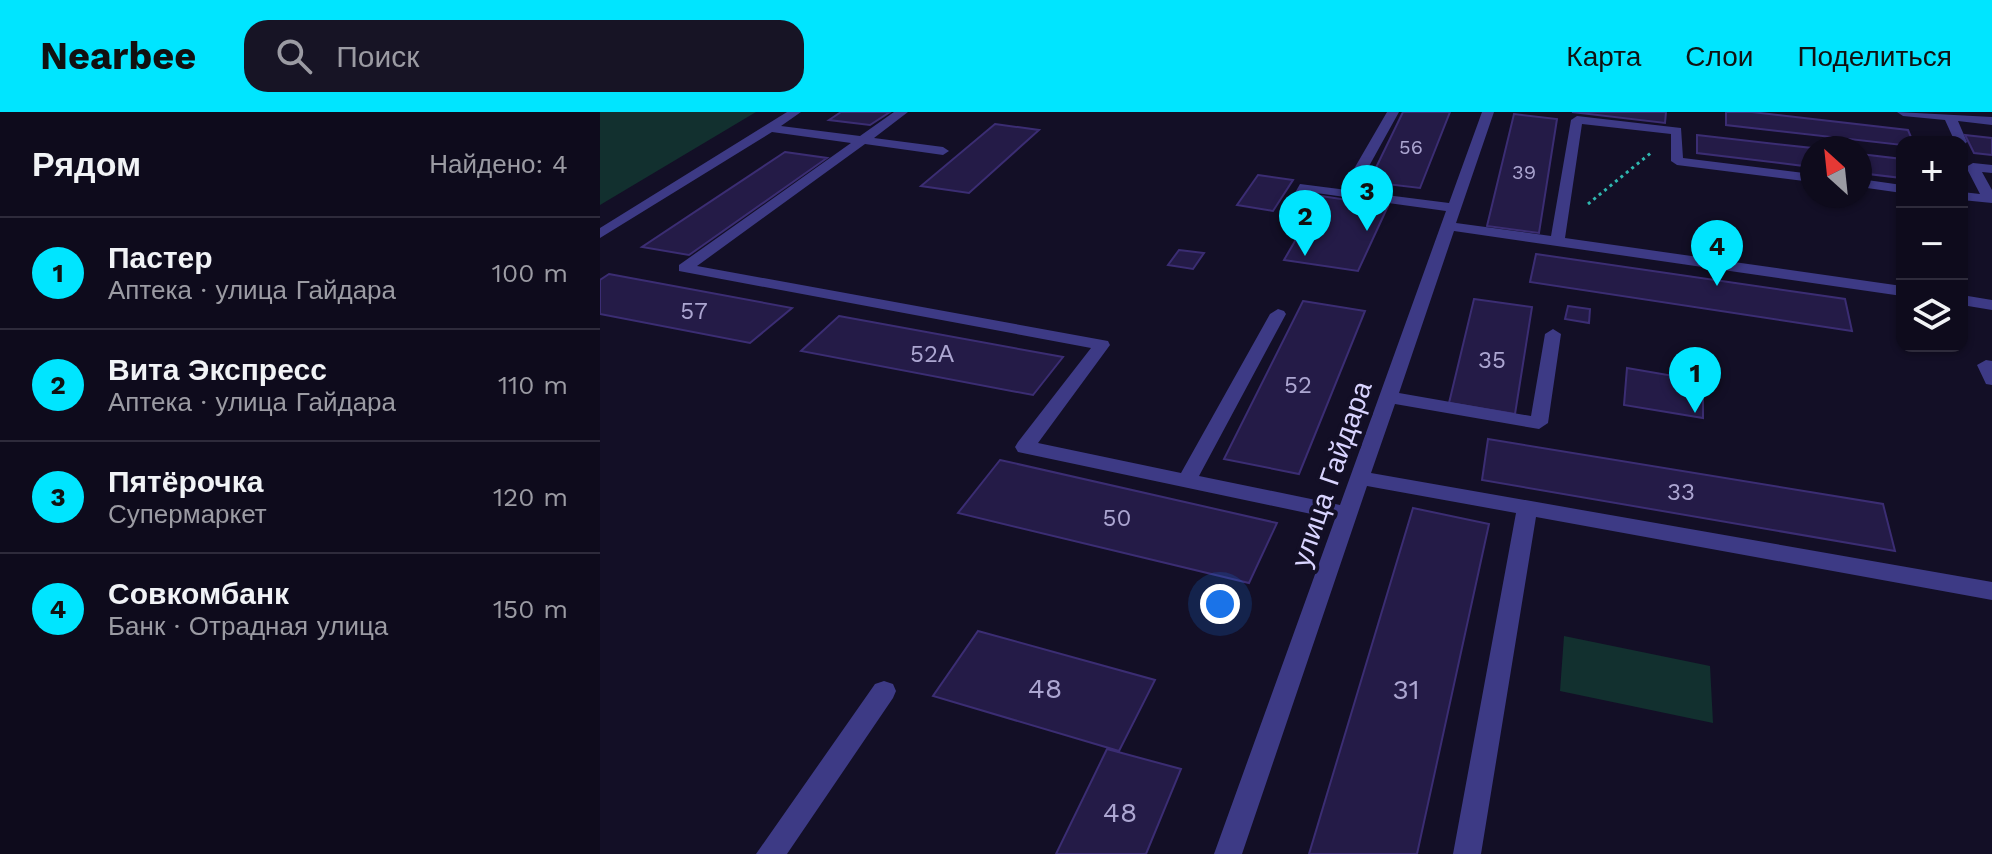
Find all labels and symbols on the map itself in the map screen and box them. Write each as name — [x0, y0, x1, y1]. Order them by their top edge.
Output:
house number: 56 — [1399, 135, 1423, 159]
north arrow — [1800, 136, 1872, 208]
house number: 39 — [1512, 160, 1536, 184]
pin: 3 — [1341, 165, 1393, 231]
pin: 2 — [1279, 190, 1331, 256]
pin: 4 — [1691, 220, 1743, 286]
house number: 57 — [680, 297, 708, 325]
house number: 52А — [910, 340, 954, 368]
house number: 35 — [1478, 346, 1506, 374]
pin: 1 — [1669, 347, 1721, 413]
house number: 52 — [1284, 371, 1312, 399]
street label: улица Гайдара — [1284, 376, 1379, 571]
house number: 33 — [1667, 478, 1695, 506]
house number: 50 — [1103, 504, 1131, 532]
your location — [1200, 584, 1240, 624]
house number: 48 — [1028, 672, 1062, 705]
house number: 31 — [1392, 673, 1420, 706]
house number: 48 — [1103, 796, 1137, 829]

